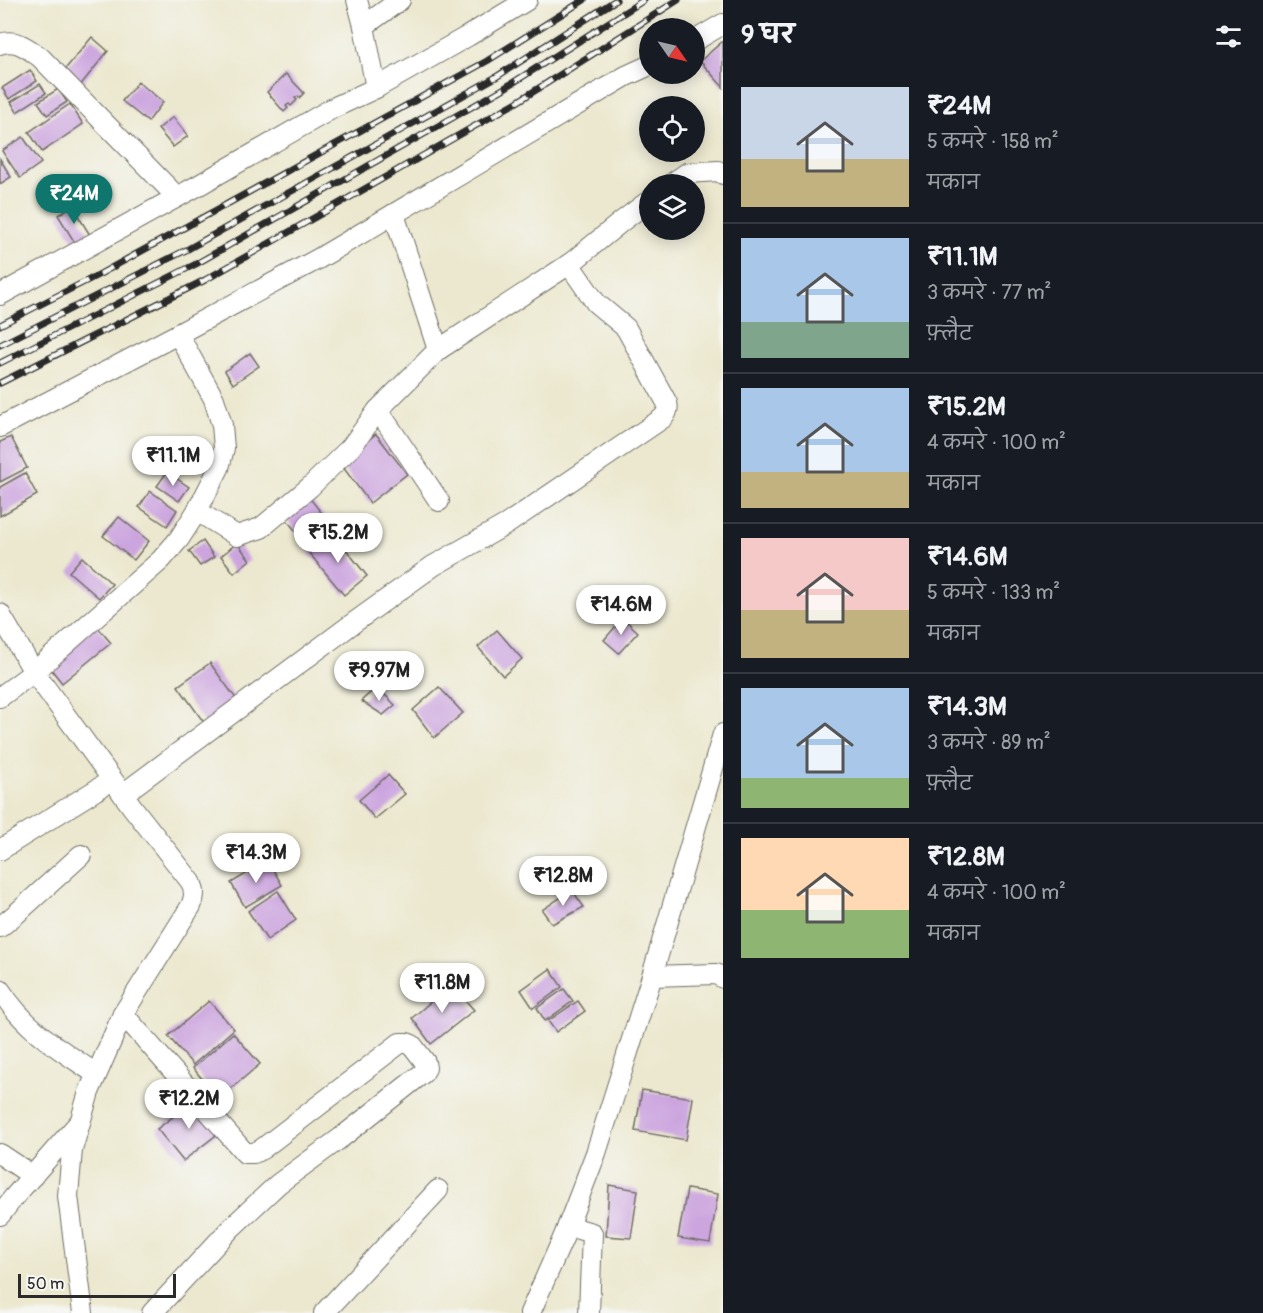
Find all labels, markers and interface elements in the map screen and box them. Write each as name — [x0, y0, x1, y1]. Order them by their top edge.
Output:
north arrow — [639, 18, 705, 84]
map controls — [639, 18, 705, 240]
text: 9 घर — [741, 19, 795, 51]
icon: filters — [1212, 20, 1245, 53]
text: ₹24M — [927, 90, 991, 122]
button: locate — [639, 96, 705, 162]
icon: home — [789, 111, 861, 183]
text: 5 कमरे · 158 m² — [927, 129, 1059, 154]
text: मकान — [927, 170, 980, 195]
pin: ₹24M — [38, 174, 110, 225]
button: layers — [639, 174, 705, 240]
text: ₹24M — [49, 181, 99, 206]
text: ₹11.1M — [927, 241, 998, 273]
icon: home — [789, 262, 861, 334]
text: 3 कमरे · 77 m² — [927, 280, 1051, 305]
text: फ़्लैट — [927, 321, 973, 346]
text: ₹15.2M — [927, 391, 1006, 423]
icon: home — [789, 412, 861, 484]
text: 4 कमरे · 100 m² — [927, 430, 1066, 455]
pin: ₹11.1M — [124, 436, 222, 487]
text: ₹11.1M — [146, 443, 200, 468]
text: मकान — [927, 471, 980, 496]
pin: ₹15.2M — [289, 513, 387, 564]
text: ₹15.2M — [308, 520, 368, 545]
text: ₹14.6M — [927, 541, 1007, 573]
icon: home — [789, 562, 861, 634]
text: 5 कमरे · 133 m² — [927, 580, 1060, 605]
pin: ₹14.6M — [572, 585, 670, 636]
text: ₹14.6M — [590, 592, 652, 617]
text: मकान — [927, 621, 980, 646]
pin: ₹9.97M — [330, 651, 428, 702]
text: ₹9.97M — [348, 658, 410, 683]
text: ₹14.3M — [927, 691, 1007, 723]
icon: home — [789, 712, 861, 784]
text: 3 कमरे · 89 m² — [927, 730, 1051, 755]
text: फ़्लैट — [927, 771, 973, 796]
pin: ₹14.3M — [207, 833, 305, 884]
text: ₹14.3M — [225, 840, 287, 865]
text: ₹12.8M — [927, 841, 1005, 873]
pin: ₹12.8M — [514, 856, 612, 907]
icon: home — [789, 862, 861, 934]
text: ₹12.8M — [533, 863, 593, 888]
text: 4 कमरे · 100 m² — [927, 880, 1066, 905]
text: मकान — [927, 921, 980, 946]
pin: ₹11.8M — [393, 963, 491, 1014]
text: ₹11.8M — [414, 970, 470, 995]
pin: ₹12.2M — [140, 1079, 238, 1130]
text: ₹12.2M — [159, 1086, 219, 1111]
scale bar — [18, 1271, 176, 1298]
text: 50 m — [27, 1274, 64, 1294]

